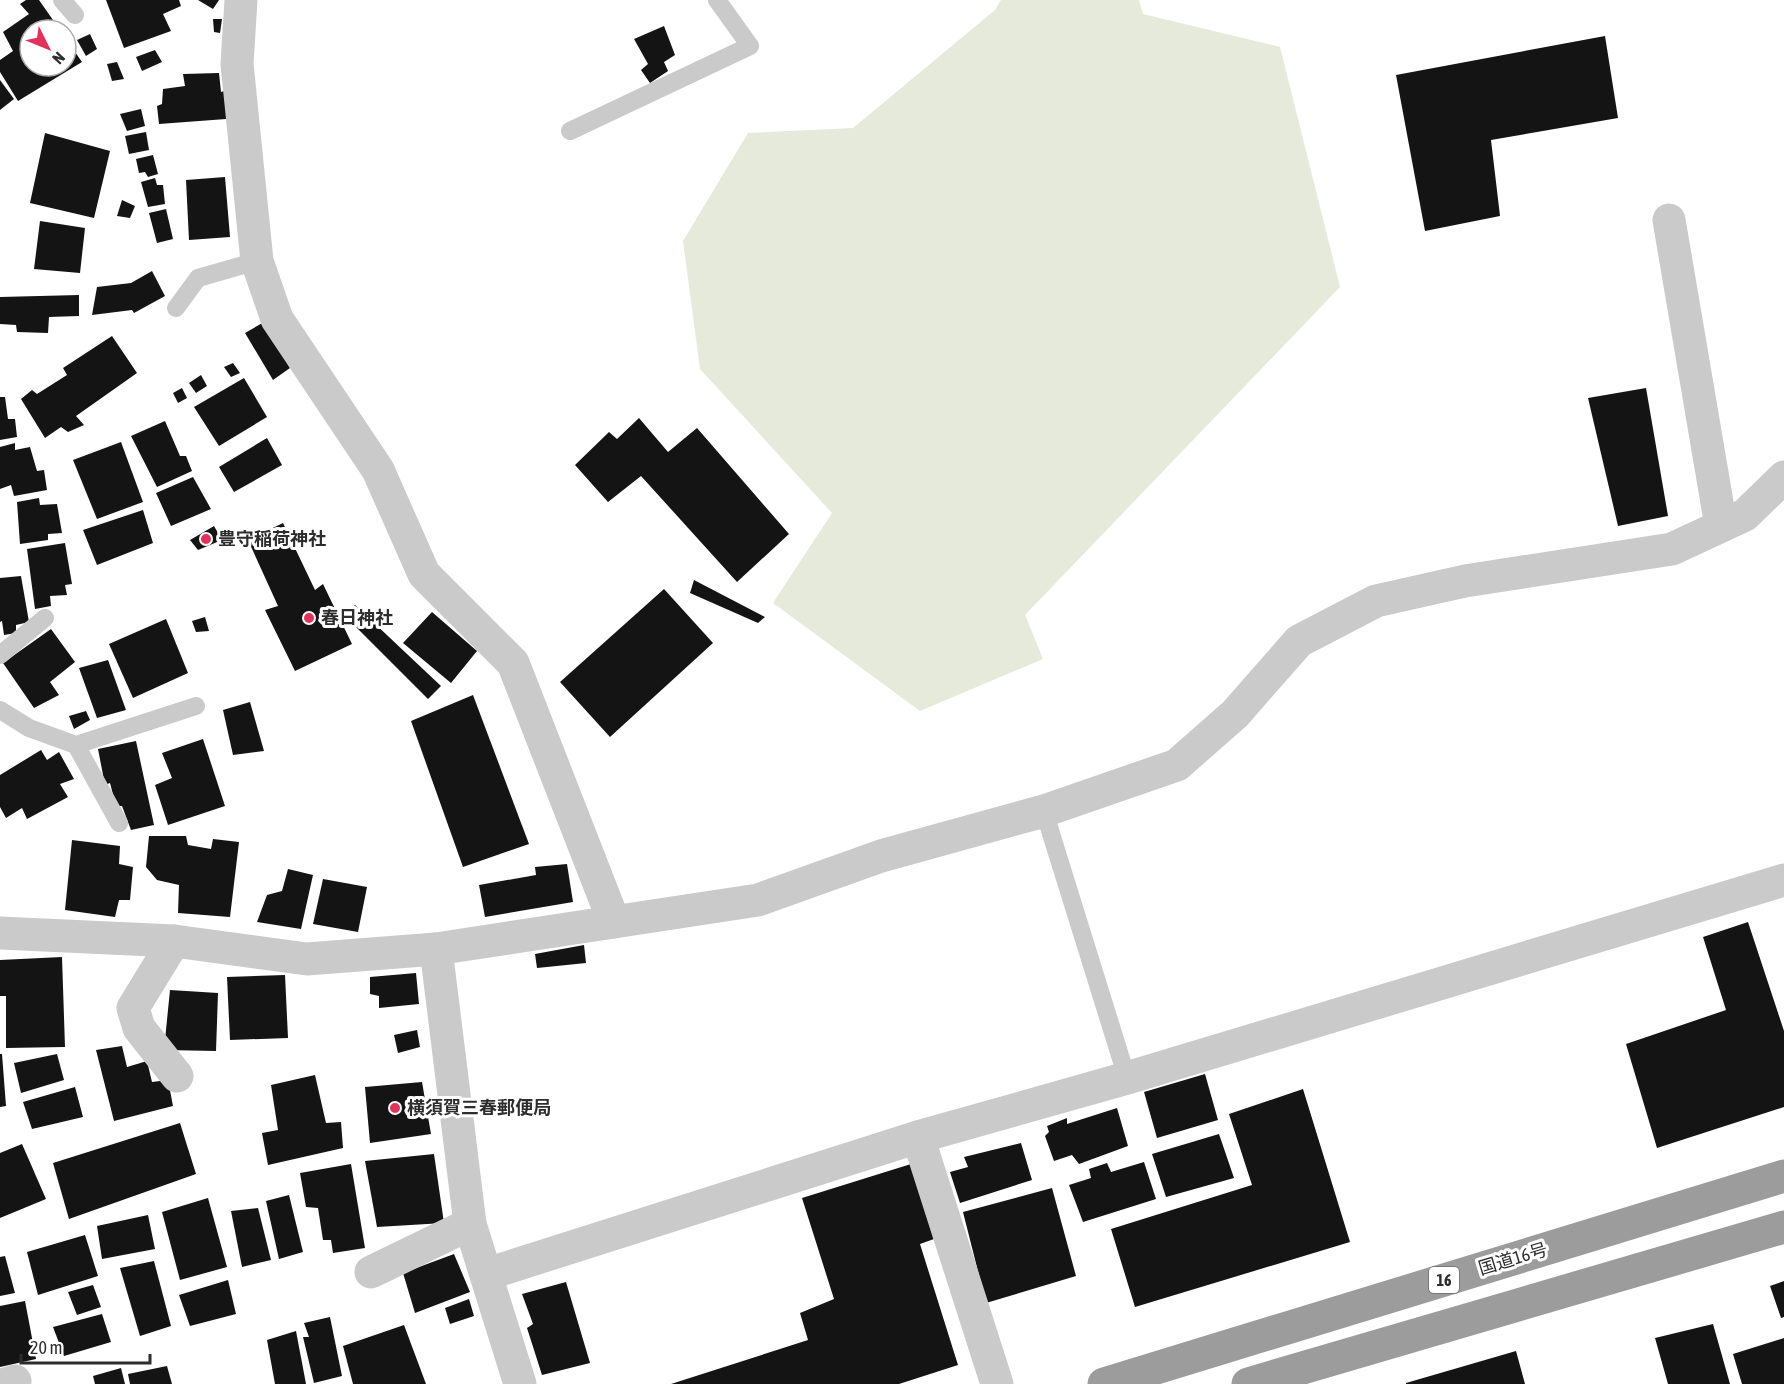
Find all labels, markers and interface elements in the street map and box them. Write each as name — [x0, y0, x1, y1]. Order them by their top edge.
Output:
north arrow — [18, 18, 78, 78]
text: N — [49, 49, 69, 68]
place label: 豊守稲荷神社 — [218, 528, 326, 549]
marker: 豊守稲荷神社 — [199, 532, 213, 546]
place label: 春日神社 — [321, 607, 393, 628]
marker: 春日神社 — [302, 611, 316, 625]
place label: 横須賀三春郵便局 — [407, 1097, 551, 1118]
marker: 横須賀三春郵便局 — [388, 1101, 402, 1115]
street label: 国道16号 — [1476, 1238, 1550, 1279]
road number: 16 — [1429, 1267, 1459, 1293]
scale bar — [21, 1327, 150, 1365]
text: 20 m — [30, 1337, 62, 1358]

